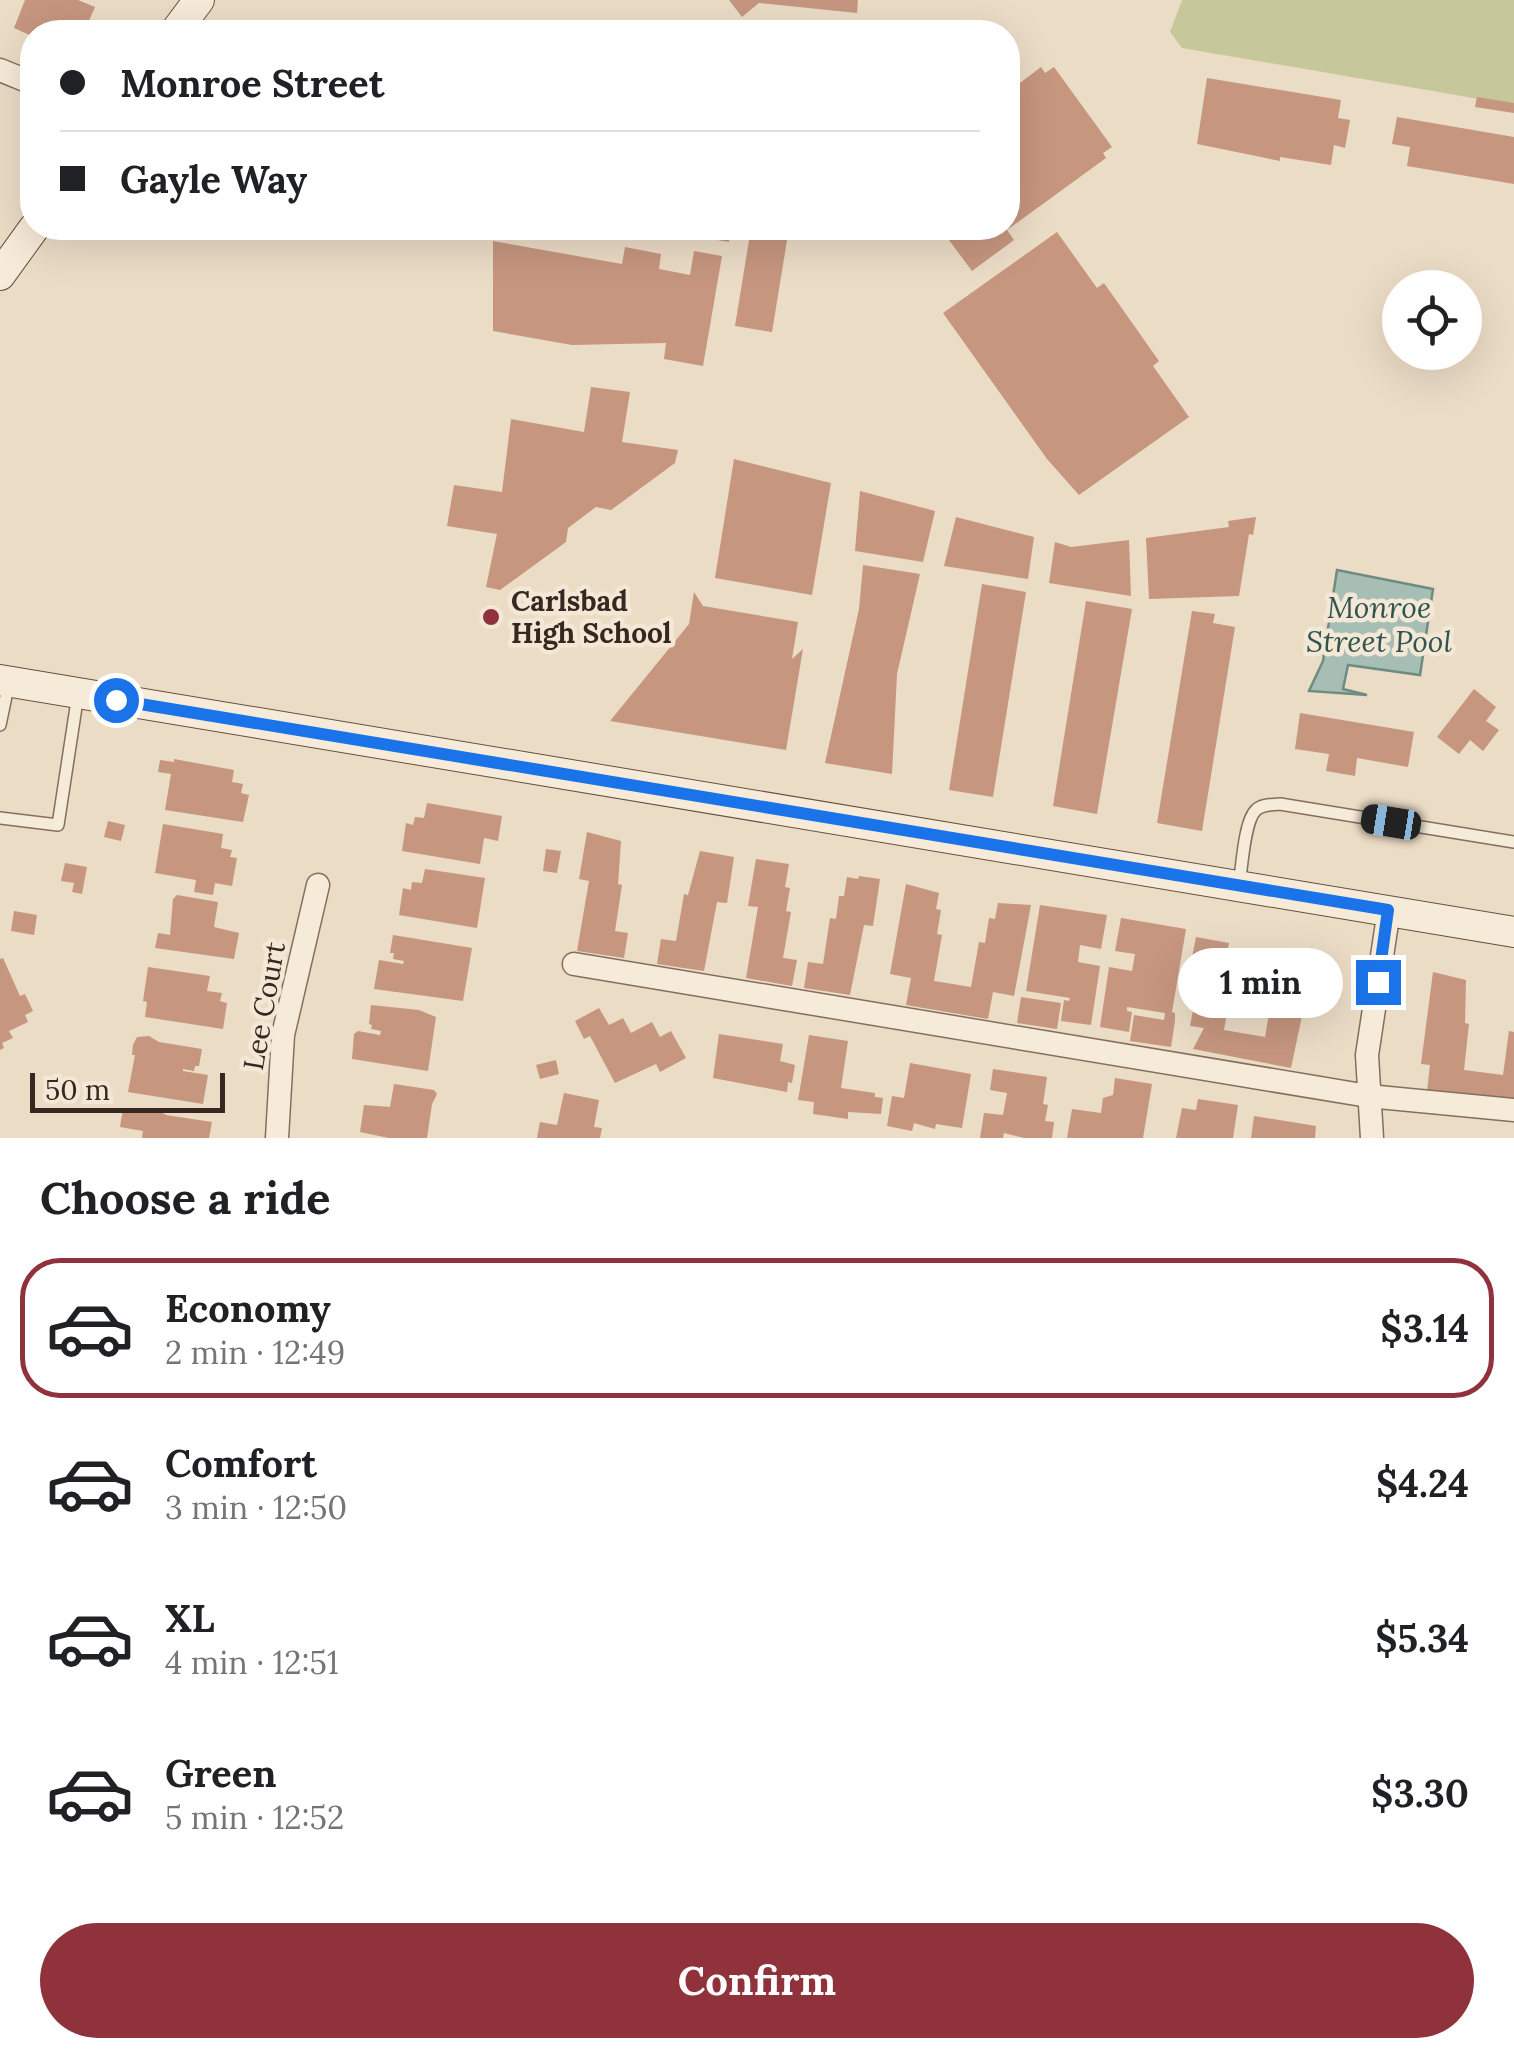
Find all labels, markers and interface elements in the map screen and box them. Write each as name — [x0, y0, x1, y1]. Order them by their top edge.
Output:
text: Monroe Street — [120, 59, 384, 107]
text: Gayle Way — [120, 155, 307, 203]
map controls — [1382, 270, 1482, 370]
button: locate — [1382, 270, 1482, 370]
place label: Carlsbad High School — [511, 583, 672, 651]
water label: Monroe Street Pool — [1306, 588, 1452, 660]
marker: Carlsbad High School — [480, 606, 502, 628]
route start — [94, 678, 139, 723]
car — [1359, 802, 1423, 842]
street label: Lee Court — [235, 939, 293, 1073]
callout: 1 min — [1178, 947, 1343, 1017]
route end — [1356, 960, 1401, 1005]
text: 1 min — [1220, 962, 1301, 1003]
scale bar — [30, 1068, 225, 1112]
text: 50 m — [45, 1072, 110, 1108]
text: Choose a ride — [40, 1169, 330, 1226]
icon: car — [45, 1283, 135, 1373]
text: Economy — [165, 1284, 331, 1332]
text: $3.14 — [1380, 1304, 1469, 1352]
text: 2 min · 12:49 — [165, 1332, 345, 1373]
icon: car — [45, 1438, 135, 1528]
text: Comfort — [165, 1439, 317, 1487]
text: $4.24 — [1376, 1459, 1469, 1507]
text: 3 min · 12:50 — [165, 1487, 347, 1528]
icon: car — [45, 1593, 135, 1683]
text: XL — [165, 1594, 215, 1642]
text: $5.34 — [1375, 1614, 1469, 1662]
text: 4 min · 12:51 — [165, 1642, 339, 1683]
icon: car — [45, 1748, 135, 1838]
text: Green — [165, 1749, 277, 1797]
text: $3.30 — [1371, 1769, 1469, 1817]
text: 5 min · 12:52 — [165, 1797, 344, 1838]
button: Confirm — [40, 1923, 1474, 2038]

